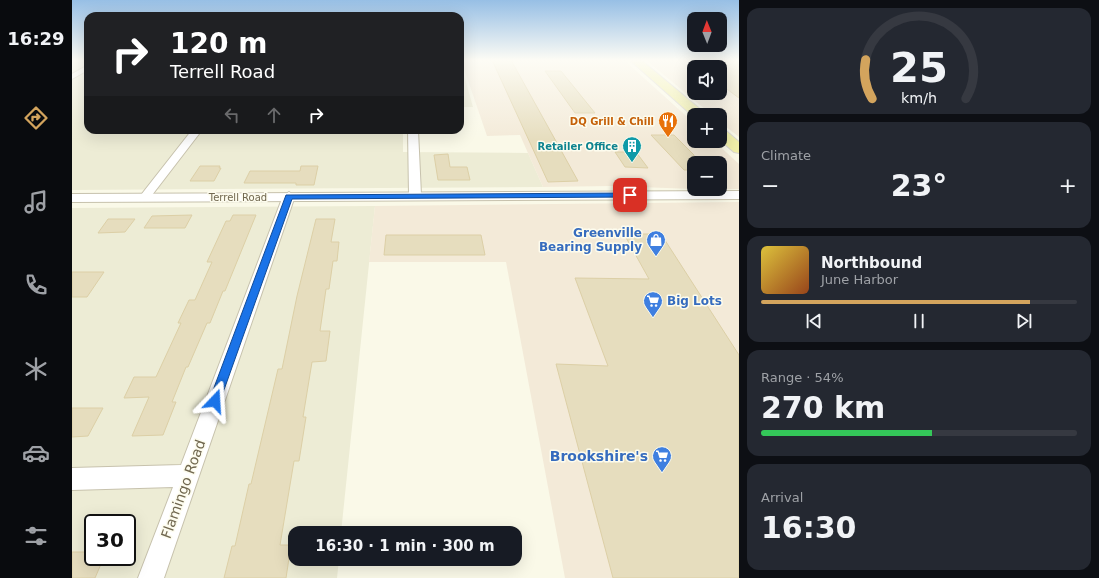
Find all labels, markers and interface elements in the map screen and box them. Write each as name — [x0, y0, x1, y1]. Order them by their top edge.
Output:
north arrow — [687, 12, 727, 52]
map controls — [687, 12, 727, 196]
text: 120 m — [170, 27, 267, 60]
text: 16:29 — [7, 28, 65, 49]
icon: right — [104, 28, 156, 80]
text: 25 — [890, 43, 948, 92]
button: sound — [687, 60, 727, 100]
text: Terrell Road — [170, 61, 275, 82]
text: km/h — [901, 90, 937, 106]
icon: directions — [22, 104, 50, 132]
icon: left — [221, 104, 243, 126]
icon: ahead — [263, 104, 285, 126]
icon: right — [305, 104, 327, 126]
button: + — [687, 108, 727, 148]
restaurant icon: DQ Grill & Chill — [657, 110, 679, 138]
place label: DQ Grill & Chill — [570, 116, 654, 127]
building icon: Retailer Office — [621, 135, 643, 163]
place label: Retailer Office — [538, 141, 618, 152]
text: Climate — [761, 148, 811, 163]
button: − — [687, 156, 727, 196]
text: 23° — [891, 168, 947, 203]
text: − — [761, 173, 779, 198]
text: + — [1059, 173, 1077, 198]
pin — [613, 178, 647, 212]
icon: arrive — [619, 184, 641, 206]
icon: music — [22, 188, 50, 216]
street label: Terrell Road — [208, 192, 267, 203]
place label: Greenville Bearing Supply — [539, 226, 642, 254]
shop icon: Greenville Bearing Supply — [645, 229, 667, 257]
text: Northbound — [821, 254, 922, 272]
icon: phone — [22, 271, 50, 299]
text: June Harbor — [821, 272, 898, 287]
supermarket icon: Big Lots — [642, 290, 664, 318]
place label: Big Lots — [667, 294, 722, 308]
icon: previous — [803, 310, 825, 332]
icon: pause — [908, 310, 930, 332]
icon: next — [1013, 310, 1035, 332]
icon: climate — [22, 355, 50, 383]
text: Range · 54% — [761, 370, 844, 385]
position arrow — [194, 380, 236, 422]
text: 270 km — [761, 390, 885, 425]
street label: Flamingo Road — [158, 437, 208, 541]
icon: car — [22, 439, 50, 467]
supermarket icon: Brookshire's — [651, 445, 673, 473]
place label: Brookshire's — [550, 448, 648, 464]
text: Arrival — [761, 490, 803, 505]
text: 16:30 — [761, 510, 857, 545]
speed limit sign: 30 — [84, 514, 136, 566]
icon: filters — [22, 522, 50, 550]
text: 16:30 · 1 min · 300 m — [315, 537, 495, 555]

